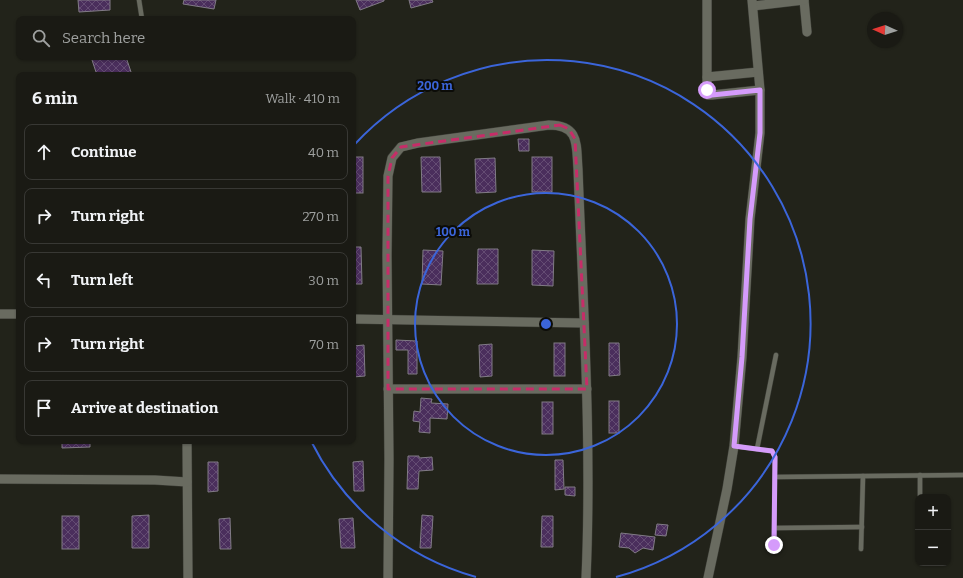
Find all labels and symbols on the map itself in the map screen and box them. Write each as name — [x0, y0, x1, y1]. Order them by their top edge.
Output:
north arrow — [867, 12, 903, 48]
text: 200 m — [417, 79, 453, 93]
route start — [698, 81, 716, 99]
text: 100 m — [436, 225, 471, 239]
centre of rings — [539, 317, 553, 331]
route end — [765, 536, 783, 554]

